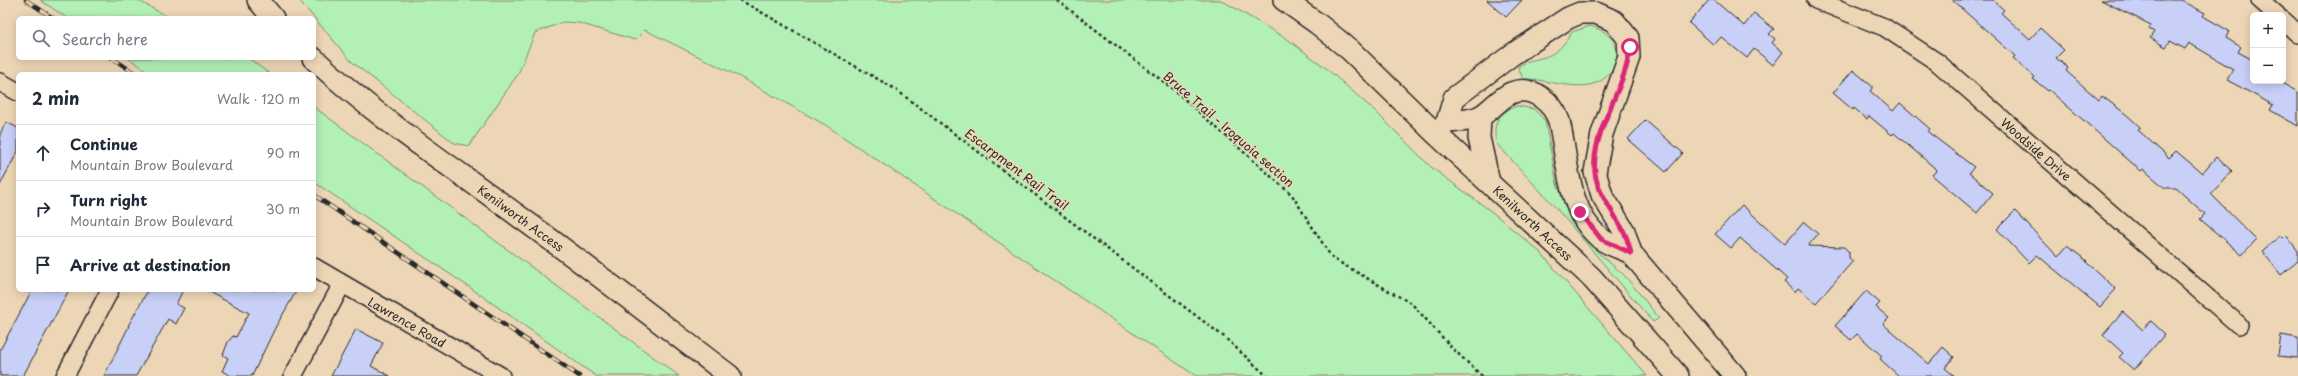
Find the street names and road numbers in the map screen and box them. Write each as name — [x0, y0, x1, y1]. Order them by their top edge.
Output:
street label: Bruce Trail - Iroquoia section — [1160, 67, 1298, 191]
street label: Woodside Drive — [1997, 113, 2075, 185]
street label: Escarpment Rail Trail — [961, 124, 1073, 214]
street label: Kenilworth Access — [474, 180, 568, 256]
street label: Kenilworth Access — [1489, 181, 1577, 265]
street label: Lawrence Road — [365, 292, 449, 352]

